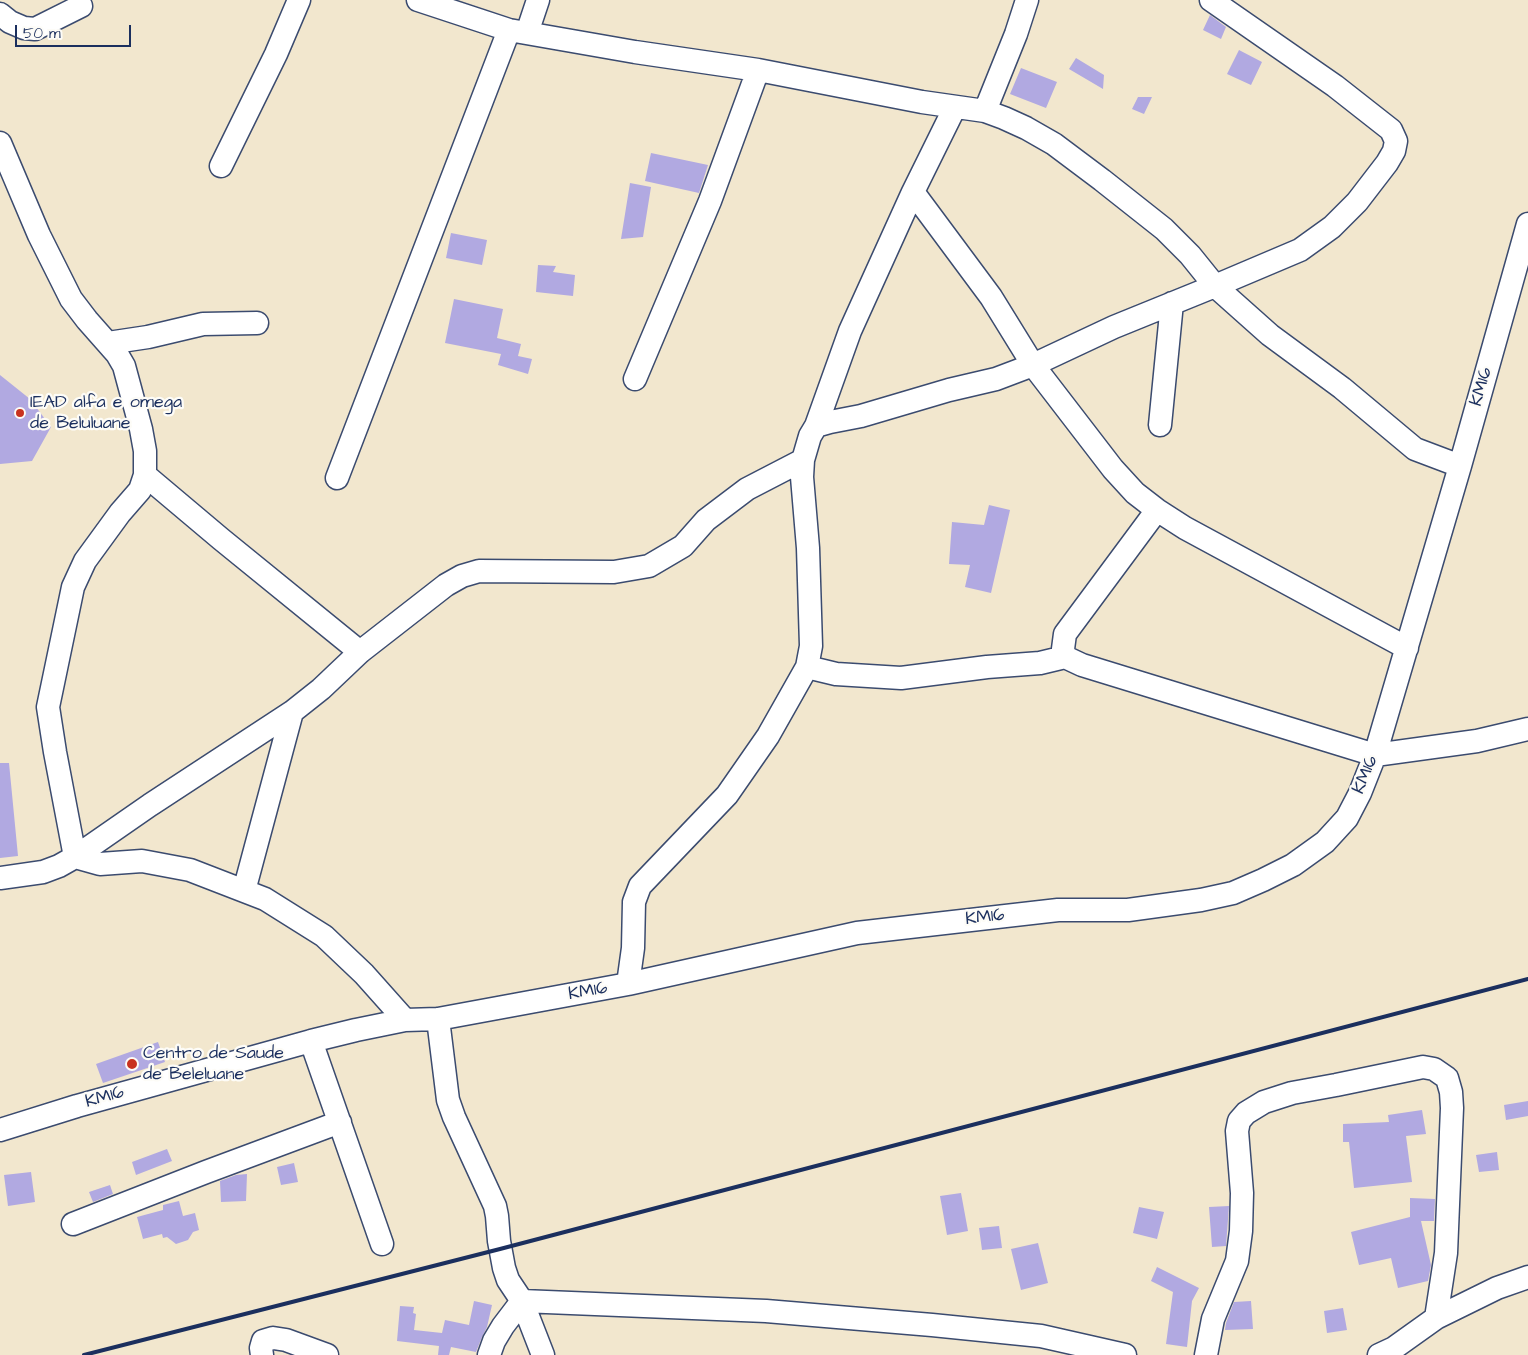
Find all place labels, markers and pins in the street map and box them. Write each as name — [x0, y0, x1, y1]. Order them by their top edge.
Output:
place label: IEAD alfa e omega de Beluluane — [30, 392, 182, 434]
marker: IEAD alfa e omega de Beluluane — [14, 407, 26, 419]
place label: Centro de Saude de Beleluane — [143, 1043, 284, 1086]
marker: Centro de Saude de Beleluane — [125, 1057, 139, 1071]

